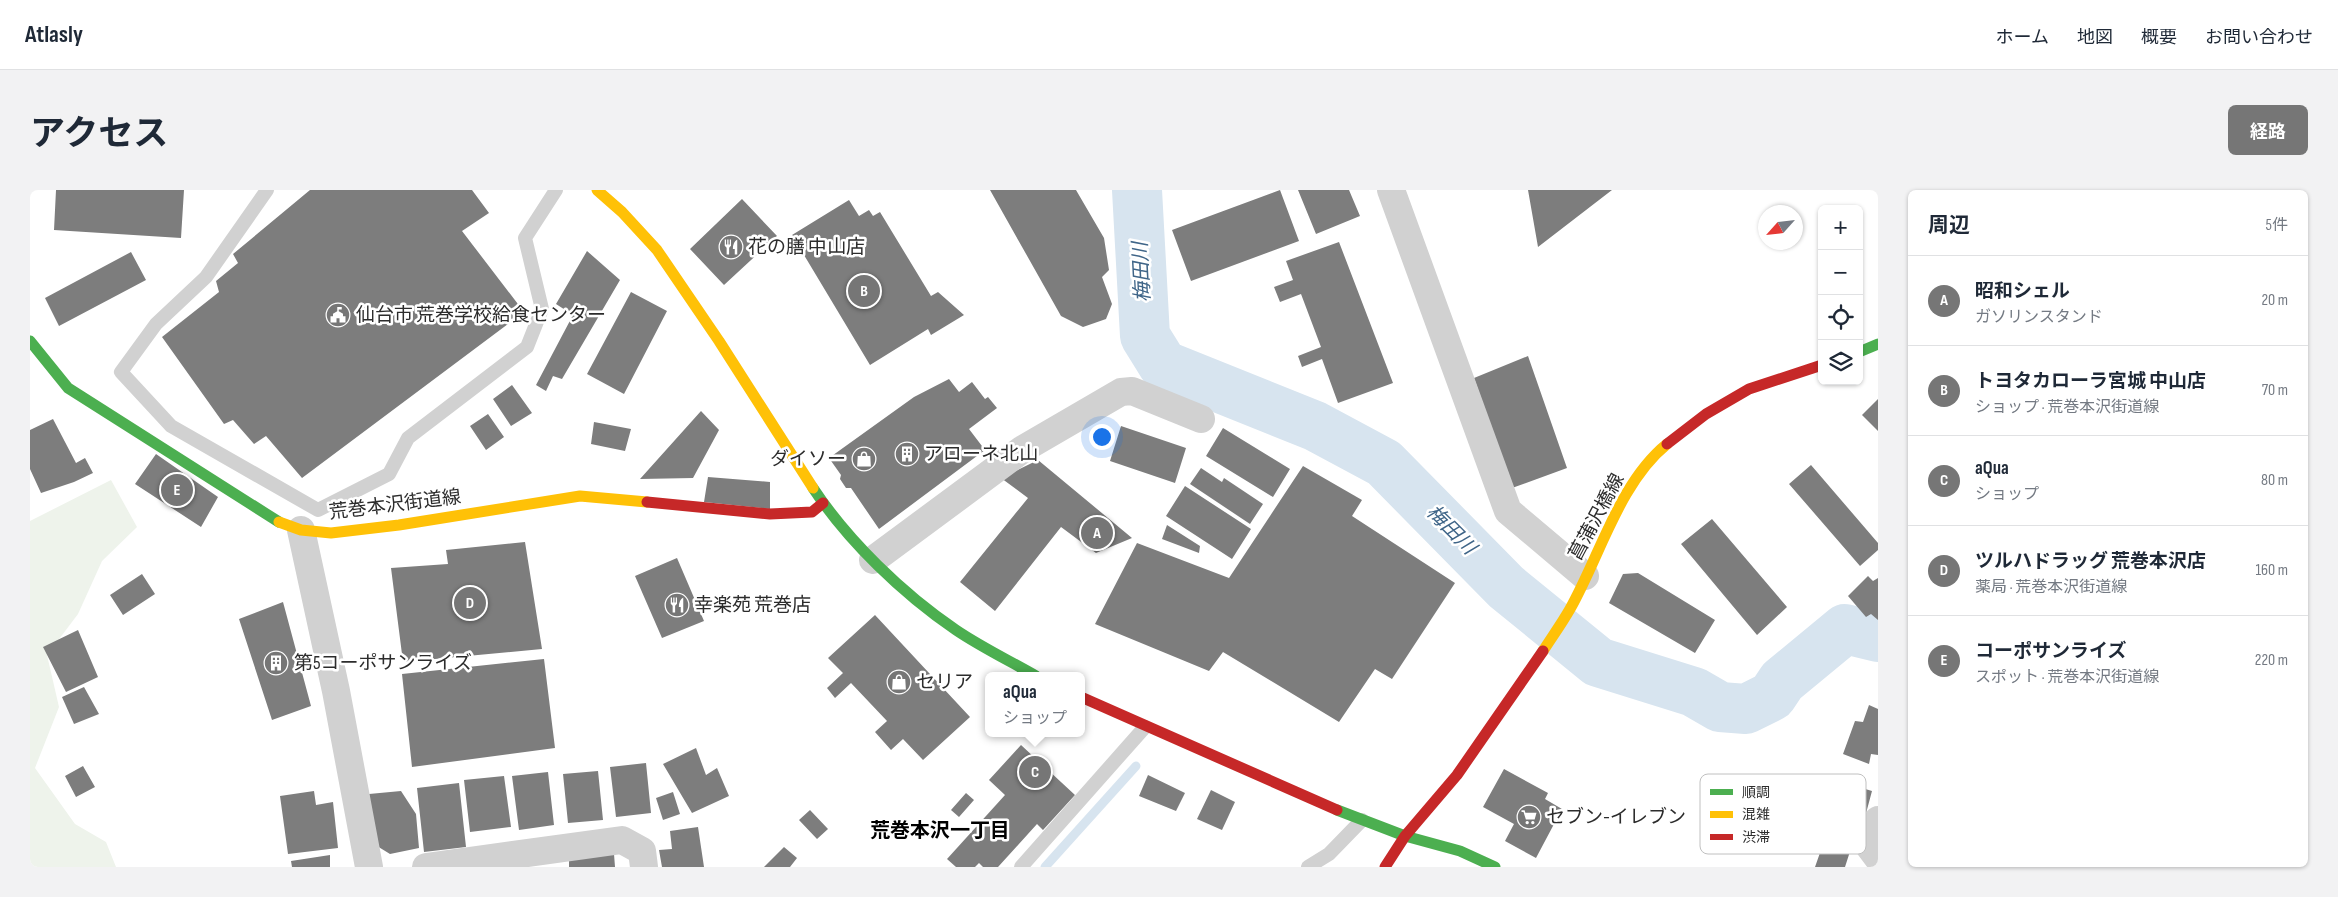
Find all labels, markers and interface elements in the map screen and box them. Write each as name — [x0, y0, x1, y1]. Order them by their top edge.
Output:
text: Atlasly — [25, 20, 83, 49]
text: ホーム — [1996, 27, 2049, 48]
text: 地図 — [2077, 27, 2113, 48]
text: 概要 — [2141, 27, 2177, 48]
text: お問い合わせ — [2205, 27, 2313, 48]
button: 経路 — [2228, 105, 2308, 155]
text: アクセス — [30, 113, 168, 156]
north arrow — [1758, 205, 1803, 250]
map controls — [1818, 205, 1863, 385]
button: + — [1818, 205, 1863, 250]
text: 周辺 — [1928, 213, 1970, 238]
text: 5件 — [2266, 216, 2288, 235]
restaurant icon: 花の膳 中山店 — [718, 234, 744, 260]
place label: 花の膳 中山店 — [748, 236, 865, 259]
water label: 梅田川 — [1128, 239, 1156, 303]
button: − — [1818, 250, 1863, 295]
pin: B — [848, 272, 880, 310]
text: 昭和シェル — [1975, 280, 2070, 303]
text: A — [1940, 291, 1948, 310]
text: 20 m — [2261, 291, 2288, 310]
button: locate — [1818, 295, 1863, 340]
public building icon: 仙台市 荒巻学校給食センター — [325, 302, 351, 328]
place label: 仙台市 荒巻学校給食センター — [356, 304, 606, 327]
text: ガソリンスタンド — [1975, 308, 2103, 327]
button: layers — [1818, 340, 1863, 385]
text: トヨタカローラ宮城 中山店 — [1975, 370, 2206, 393]
text: B — [1940, 381, 1948, 400]
text: 70 m — [2262, 381, 2288, 400]
text: ショップ · 荒巻本沢街道線 — [1975, 398, 2159, 417]
your location — [1089, 424, 1115, 450]
building icon: アローネ北山 — [894, 441, 920, 467]
place label: アローネ北山 — [924, 443, 1038, 466]
shop icon: ダイソー — [851, 446, 877, 472]
place label: ダイソー — [770, 448, 846, 471]
text: aQua — [1975, 457, 2009, 480]
street label: 菖蒲沢橋線 — [1565, 470, 1629, 564]
pin: E — [161, 471, 193, 509]
text: C — [1940, 471, 1948, 490]
text: 80 m — [2261, 471, 2288, 490]
street label: 荒巻本沢街道線 — [328, 485, 462, 525]
text: ショップ — [1975, 485, 2039, 504]
water label: 梅田川 — [1421, 500, 1482, 561]
pin: A — [1081, 514, 1113, 552]
text: ツルハドラッグ 荒巻本沢店 — [1975, 550, 2206, 573]
text: D — [1940, 561, 1948, 580]
text: 160 m — [2255, 561, 2288, 580]
text: 薬局 · 荒巻本沢街道線 — [1975, 578, 2127, 597]
pin: D — [454, 584, 486, 622]
restaurant icon: 幸楽苑 荒巻店 — [664, 592, 690, 618]
place label: 幸楽苑 荒巻店 — [694, 594, 811, 617]
text: コーポサンライズ — [1975, 640, 2126, 663]
building icon: 第5コーポサンライズ — [263, 650, 289, 676]
text: E — [1941, 651, 1947, 670]
text: 220 m — [2255, 651, 2288, 670]
place label: 第5コーポサンライズ — [294, 652, 472, 675]
text: スポット · 荒巻本沢街道線 — [1975, 668, 2159, 687]
shop icon: セリア — [886, 669, 912, 695]
place label: セリア — [916, 671, 973, 694]
popup — [985, 672, 1085, 737]
text: aQua — [1003, 681, 1037, 704]
text: ショップ — [1003, 709, 1067, 728]
pin: C — [1019, 753, 1051, 791]
legend — [1700, 774, 1866, 854]
text: 順調 — [1742, 784, 1770, 801]
supermarket icon: セブン-イレブン — [1516, 804, 1542, 830]
place label: セブン-イレブン — [1546, 806, 1686, 829]
text: 混雑 — [1742, 806, 1770, 823]
district label: 荒巻本沢一丁目 — [870, 819, 1010, 843]
text: 渋滞 — [1742, 829, 1770, 846]

